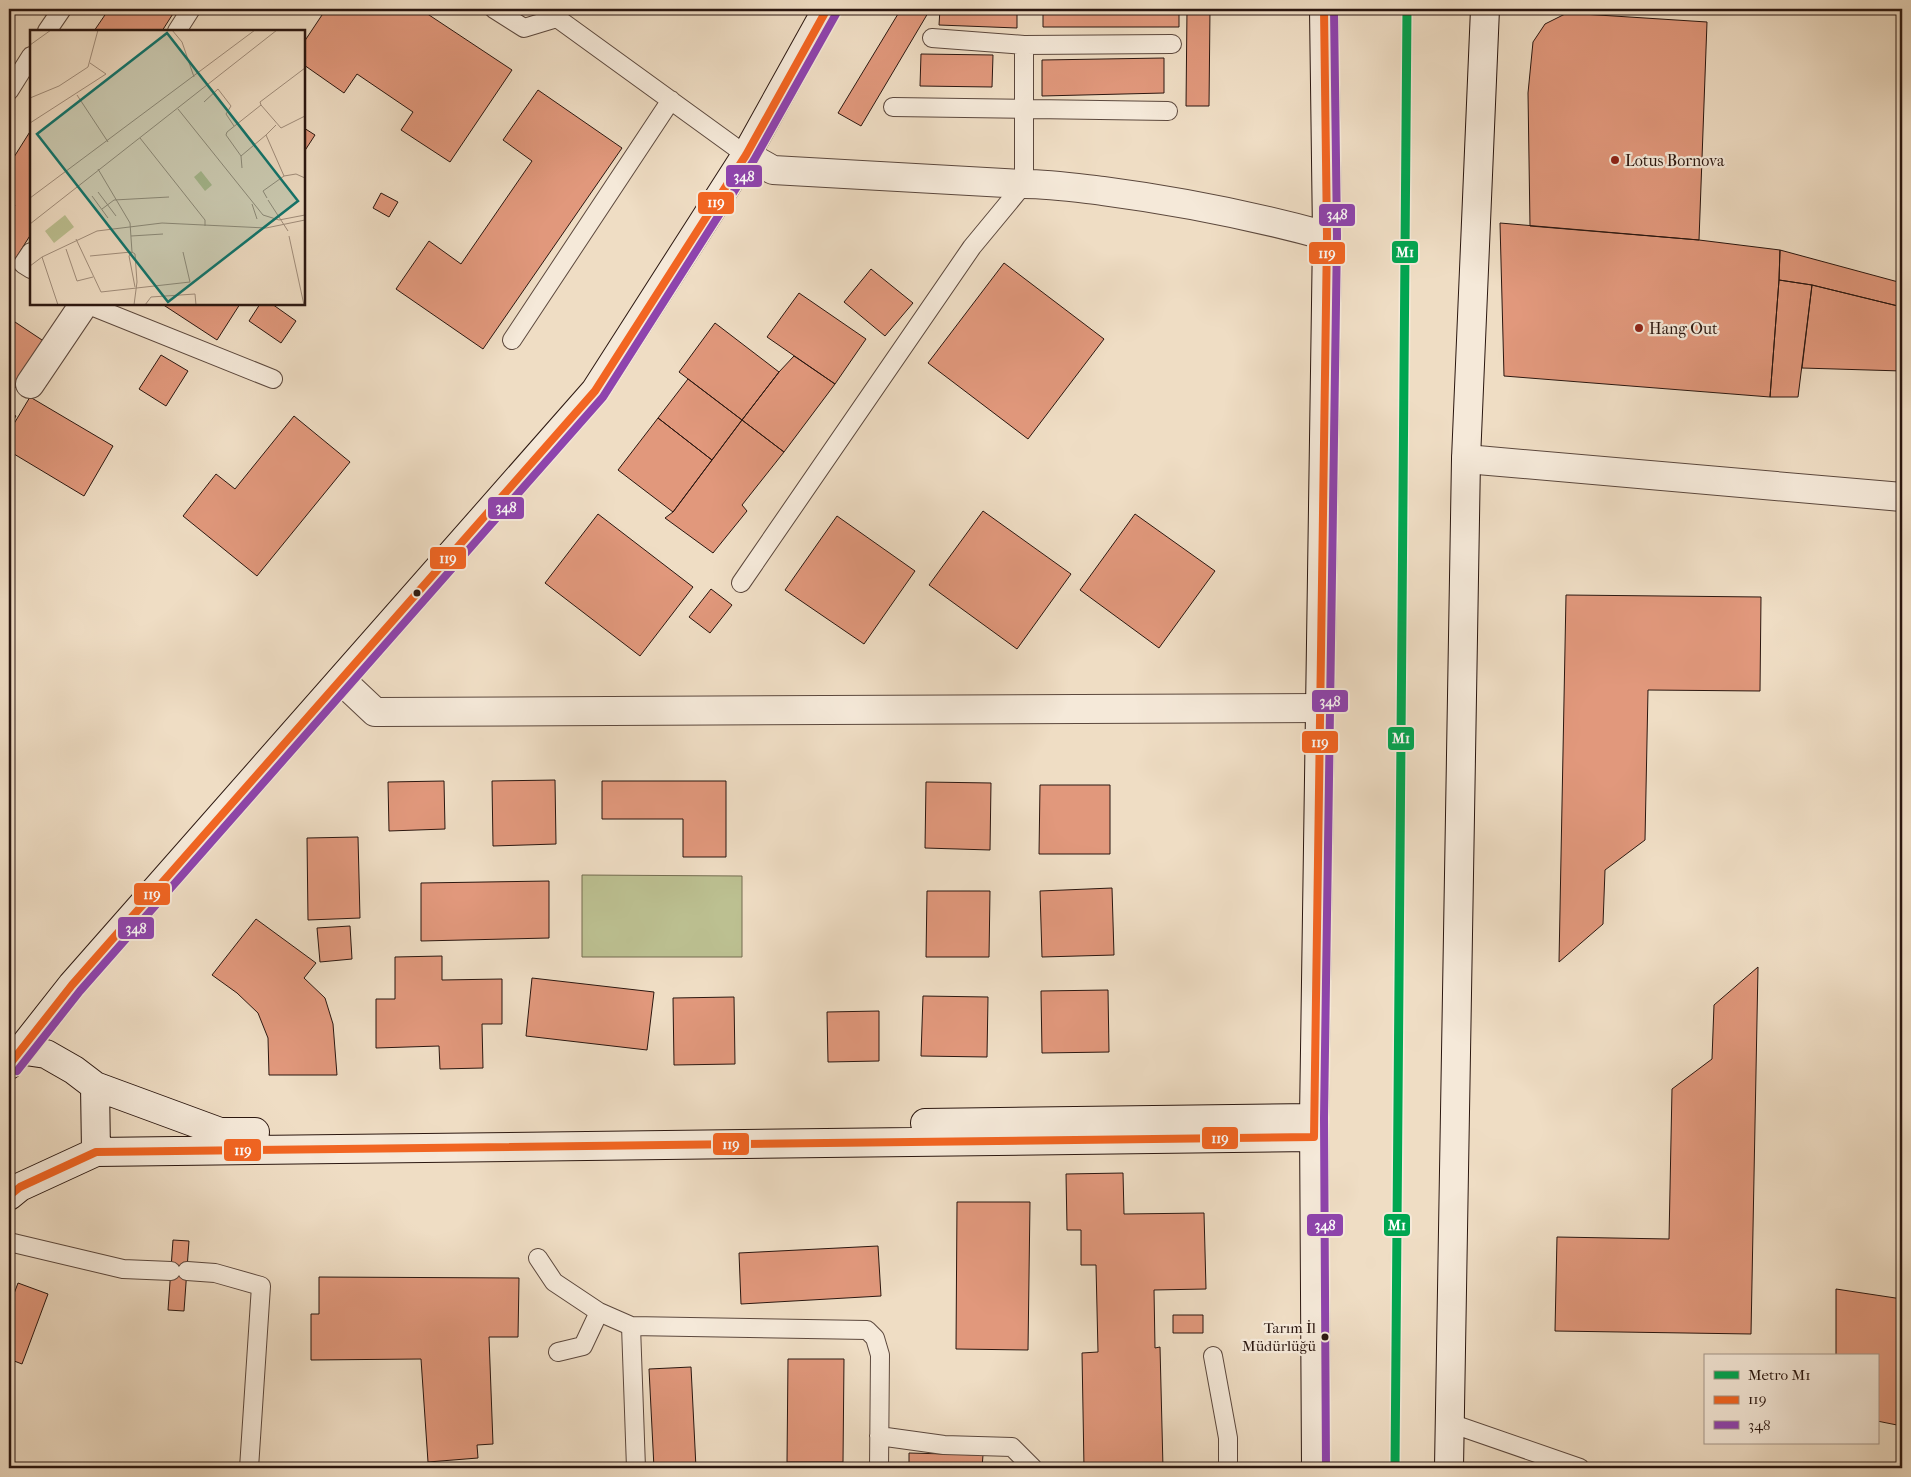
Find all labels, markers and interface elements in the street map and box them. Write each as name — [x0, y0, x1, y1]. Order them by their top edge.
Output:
inset map — [30, 30, 305, 305]
place label: Lotus Bornova — [1625, 151, 1725, 170]
marker: Lotus Bornova — [1609, 154, 1621, 166]
line badge: 348 — [725, 164, 763, 188]
text: 348 — [733, 168, 755, 185]
line badge: 119 — [697, 191, 735, 215]
text: 119 — [707, 194, 725, 211]
line badge: 348 — [1318, 203, 1356, 227]
text: 348 — [1326, 206, 1348, 223]
line badge: M1 — [1391, 240, 1419, 264]
line badge: 119 — [1308, 241, 1346, 265]
text: M1 — [1395, 244, 1414, 261]
text: 119 — [1318, 245, 1336, 262]
place label: Hang Out — [1649, 319, 1718, 338]
marker: Hang Out — [1633, 322, 1645, 334]
line badge: 348 — [487, 496, 525, 520]
text: 348 — [495, 499, 517, 516]
line badge: 119 — [429, 546, 467, 570]
text: 119 — [439, 550, 457, 567]
unlabelled marker — [412, 588, 422, 598]
line badge: 348 — [1311, 689, 1349, 713]
text: 348 — [1319, 693, 1341, 710]
line badge: M1 — [1387, 726, 1415, 751]
line badge: 119 — [1301, 730, 1339, 754]
text: M1 — [1391, 730, 1410, 747]
text: 119 — [1311, 734, 1329, 751]
line badge: 119 — [133, 882, 171, 906]
text: 119 — [143, 886, 161, 903]
line badge: 348 — [117, 916, 155, 940]
text: 348 — [125, 920, 147, 937]
line badge: 119 — [1201, 1126, 1239, 1150]
text: 119 — [1211, 1130, 1229, 1147]
line badge: 119 — [712, 1132, 750, 1156]
text: 119 — [722, 1136, 740, 1153]
line badge: 119 — [223, 1138, 262, 1162]
text: 119 — [234, 1142, 252, 1159]
line badge: 348 — [1306, 1213, 1344, 1237]
line badge: M1 — [1383, 1213, 1411, 1237]
text: 348 — [1314, 1217, 1336, 1234]
text: M1 — [1387, 1217, 1406, 1234]
place label: Tarım İl Müdürlüğü — [1242, 1319, 1317, 1355]
marker: Tarım İl Müdürlüğü — [1320, 1332, 1330, 1342]
legend — [1704, 1354, 1878, 1444]
text: Metro M1 — [1748, 1366, 1811, 1384]
text: 119 — [1748, 1390, 1767, 1408]
text: 348 — [1748, 1416, 1771, 1434]

